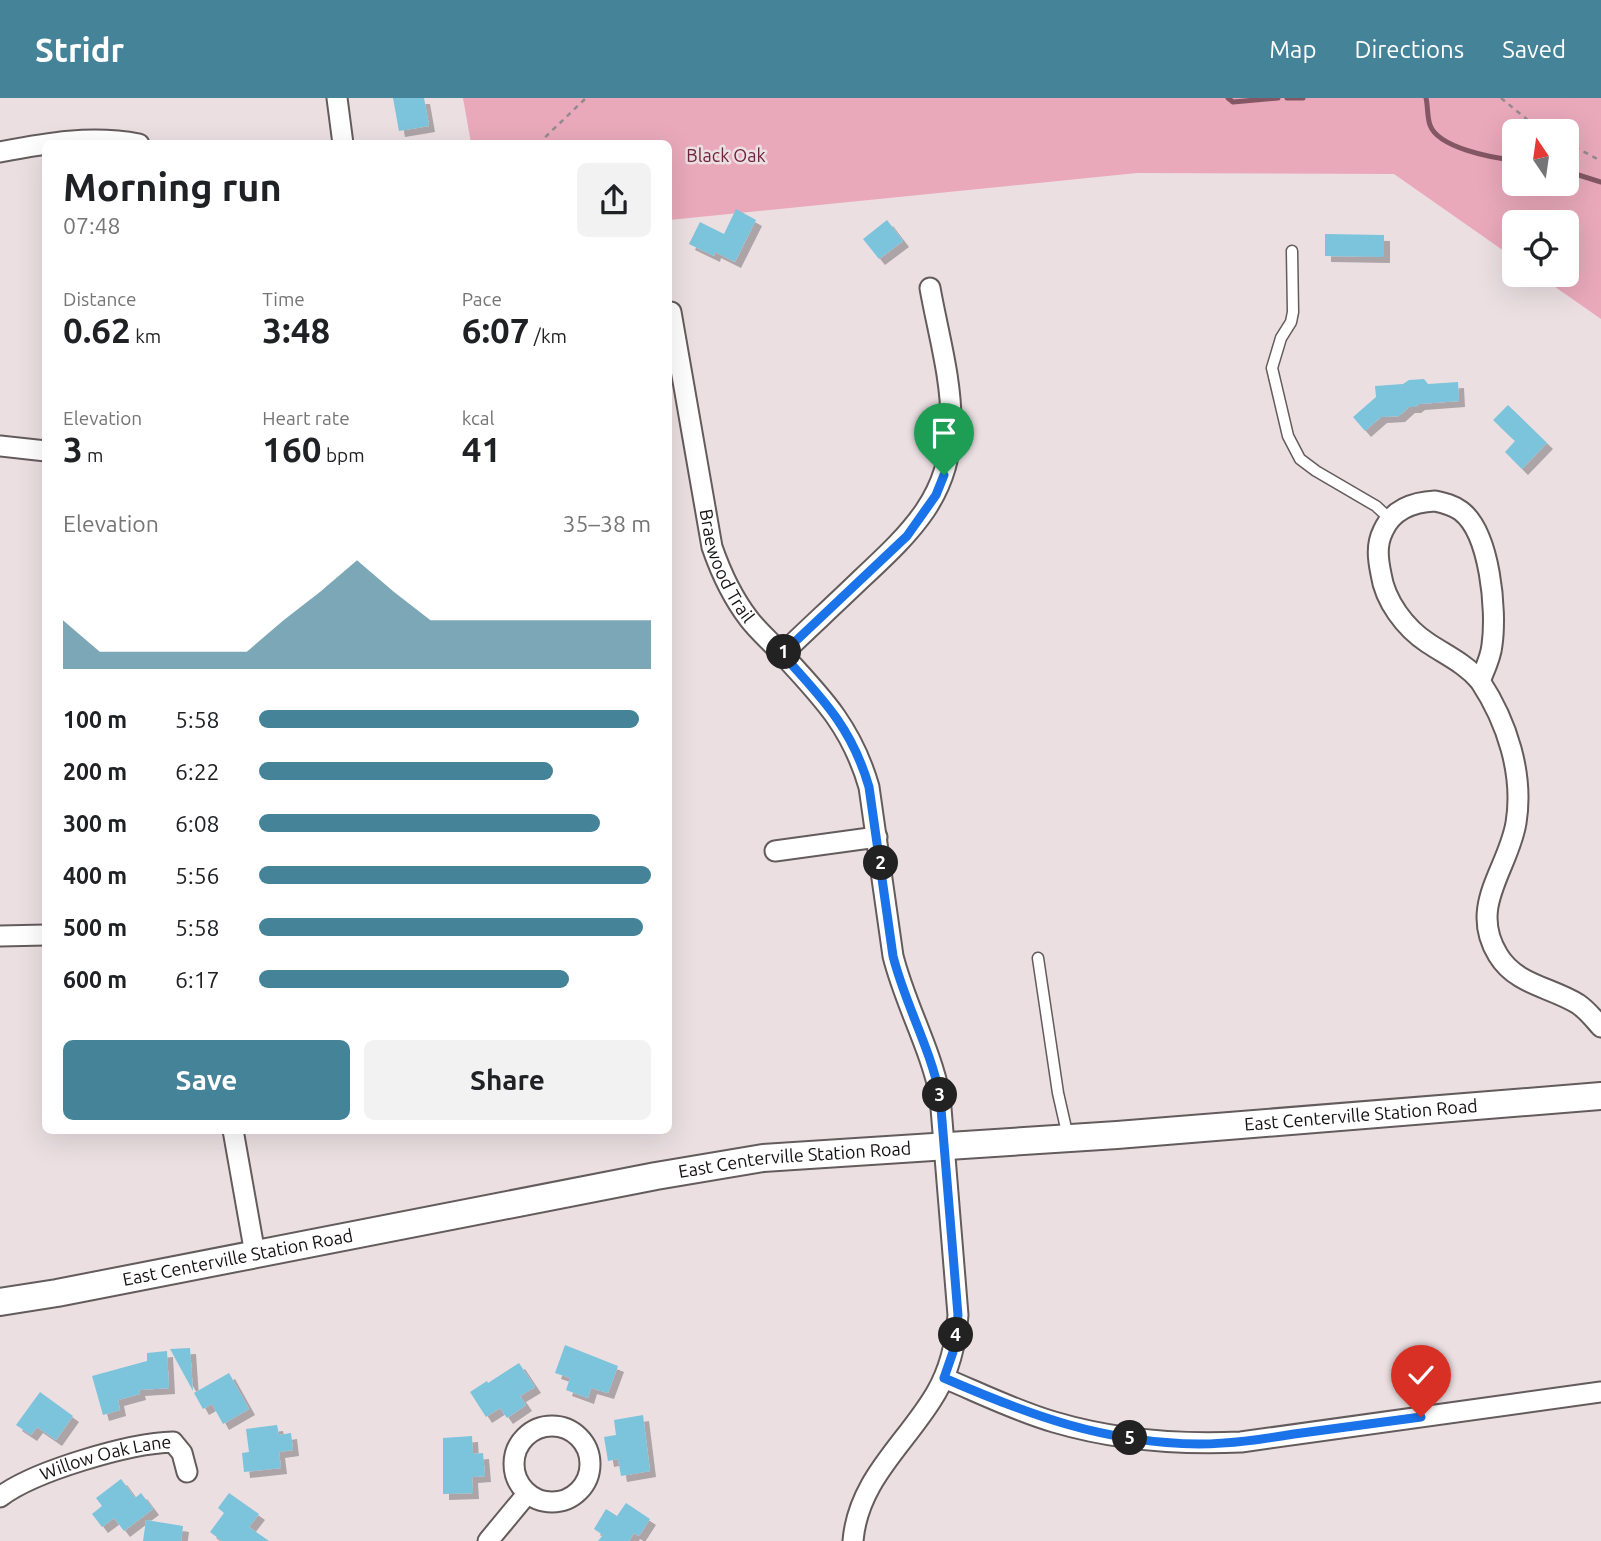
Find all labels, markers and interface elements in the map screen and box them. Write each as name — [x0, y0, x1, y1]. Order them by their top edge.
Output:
text: Stridr — [35, 31, 124, 68]
text: Map — [1269, 36, 1316, 63]
text: Directions — [1354, 36, 1464, 63]
text: Saved — [1502, 36, 1566, 63]
north arrow — [1502, 119, 1578, 196]
map controls — [1502, 119, 1579, 287]
park label: Black Oak — [686, 145, 766, 165]
button: share — [577, 163, 651, 237]
text: Morning run — [63, 166, 282, 208]
button: locate — [1502, 210, 1579, 287]
text: 07:48 — [63, 213, 121, 238]
text: Distance — [63, 288, 137, 310]
text: Time — [262, 288, 305, 310]
text: Pace — [462, 288, 502, 310]
text: 0.62 — [63, 310, 131, 350]
text: 3:48 — [262, 310, 330, 350]
text: 6:07 — [462, 310, 530, 350]
text: km — [131, 325, 161, 347]
text: /km — [530, 325, 567, 347]
pin — [914, 403, 974, 475]
text: Elevation — [63, 407, 142, 429]
text: Heart rate — [262, 407, 350, 429]
text: kcal — [462, 407, 494, 429]
icon: arrive — [925, 414, 963, 452]
text: 3 — [63, 429, 83, 469]
text: 160 — [262, 429, 322, 469]
text: 41 — [462, 429, 501, 469]
text: m — [83, 444, 104, 466]
text: bpm — [322, 444, 365, 466]
street label: Braewood Trail — [697, 507, 759, 626]
text: Elevation — [63, 511, 159, 536]
text: 35–38 m — [563, 511, 651, 536]
pin: 1 — [766, 634, 802, 670]
text: 1 — [778, 640, 789, 662]
text: 100 m — [63, 707, 127, 732]
text: 5:58 — [175, 707, 220, 732]
text: 200 m — [63, 759, 127, 784]
text: 6:22 — [175, 759, 220, 784]
text: 300 m — [63, 811, 127, 836]
text: 6:08 — [175, 811, 220, 836]
pin: 2 — [864, 846, 898, 880]
text: 2 — [875, 851, 886, 873]
text: 400 m — [63, 863, 127, 888]
text: 5:56 — [175, 863, 220, 888]
text: 500 m — [63, 915, 127, 940]
text: 5:58 — [175, 915, 220, 940]
text: 600 m — [63, 967, 127, 992]
text: 6:17 — [175, 967, 220, 992]
button: Save — [63, 1040, 350, 1120]
button: Share — [364, 1040, 651, 1120]
pin: 3 — [922, 1077, 958, 1112]
text: 3 — [934, 1083, 945, 1105]
street label: East Centerville Station Road — [1243, 1095, 1478, 1134]
street label: East Centerville Station Road — [677, 1137, 912, 1181]
street label: East Centerville Station Road — [121, 1224, 355, 1289]
pin: 4 — [939, 1318, 974, 1352]
text: 4 — [950, 1323, 961, 1345]
pin — [1391, 1345, 1451, 1417]
icon: check — [1402, 1356, 1440, 1394]
pin: 5 — [1112, 1420, 1148, 1456]
text: 5 — [1124, 1426, 1135, 1448]
street label: Willow Oak Lane — [37, 1431, 172, 1483]

